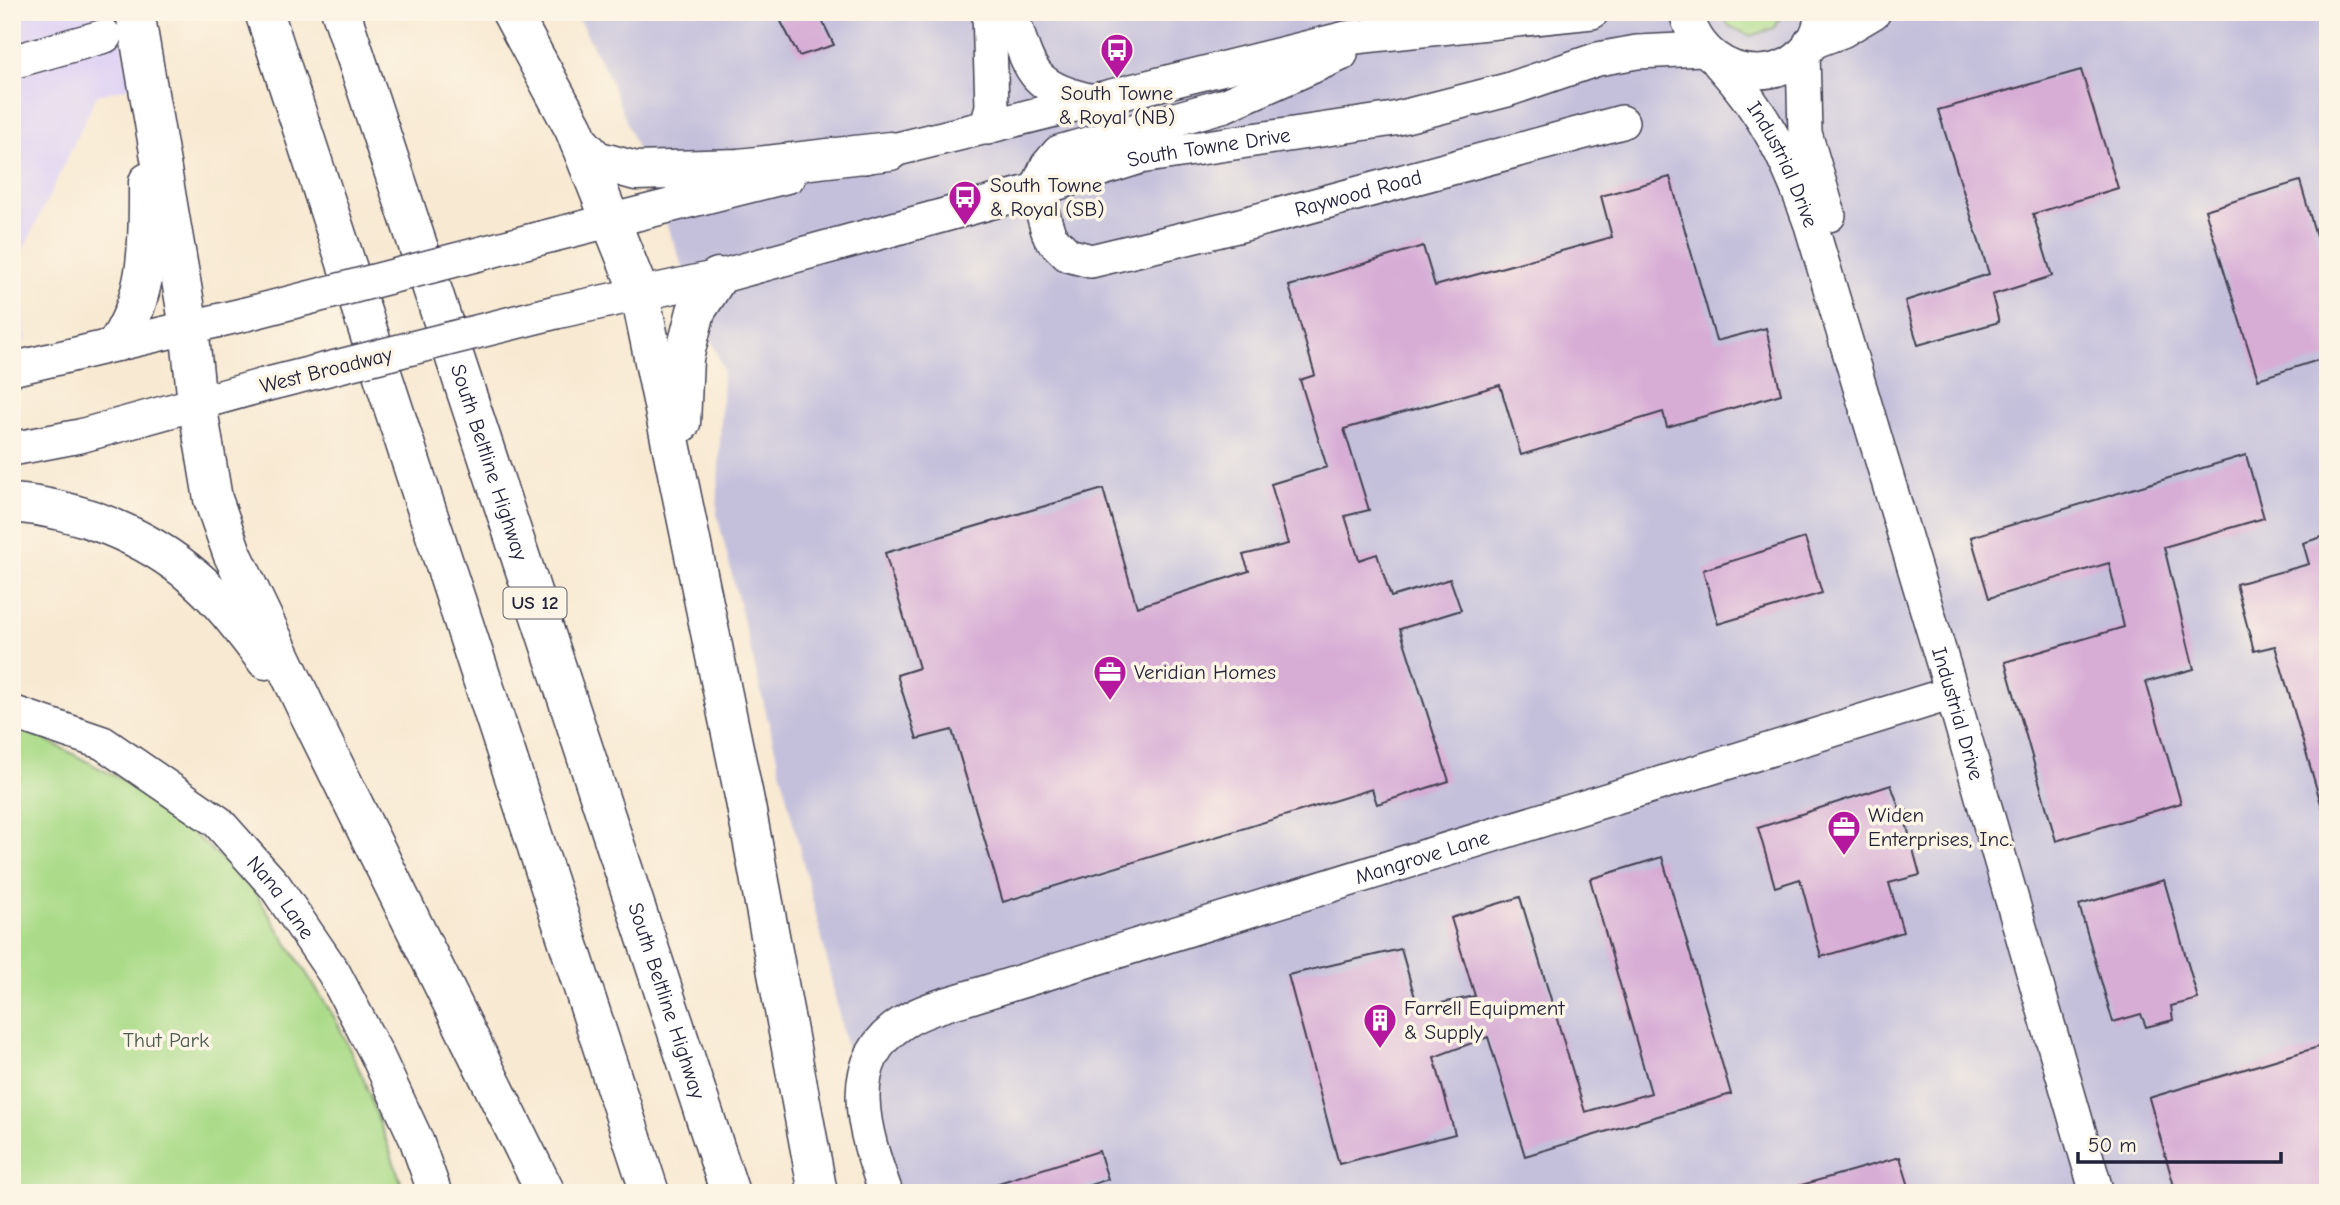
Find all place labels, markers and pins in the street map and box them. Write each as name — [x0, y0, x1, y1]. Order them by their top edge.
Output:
bus stop icon: South Towne & Royal (NB) — [1098, 31, 1136, 80]
place label: South Towne & Royal (NB) — [1059, 81, 1175, 129]
place label: South Towne & Royal (SB) — [990, 173, 1104, 221]
bus stop icon: South Towne & Royal (SB) — [946, 178, 984, 227]
office icon: Veridian Homes — [1091, 653, 1129, 702]
place label: Veridian Homes — [1134, 660, 1276, 684]
place label: Widen Enterprises, Inc. — [1868, 803, 2012, 851]
office icon: Widen Enterprises, Inc. — [1825, 808, 1863, 857]
place label: Farrell Equipment & Supply — [1404, 996, 1565, 1044]
building icon: Farrell Equipment & Supply — [1361, 1001, 1399, 1050]

